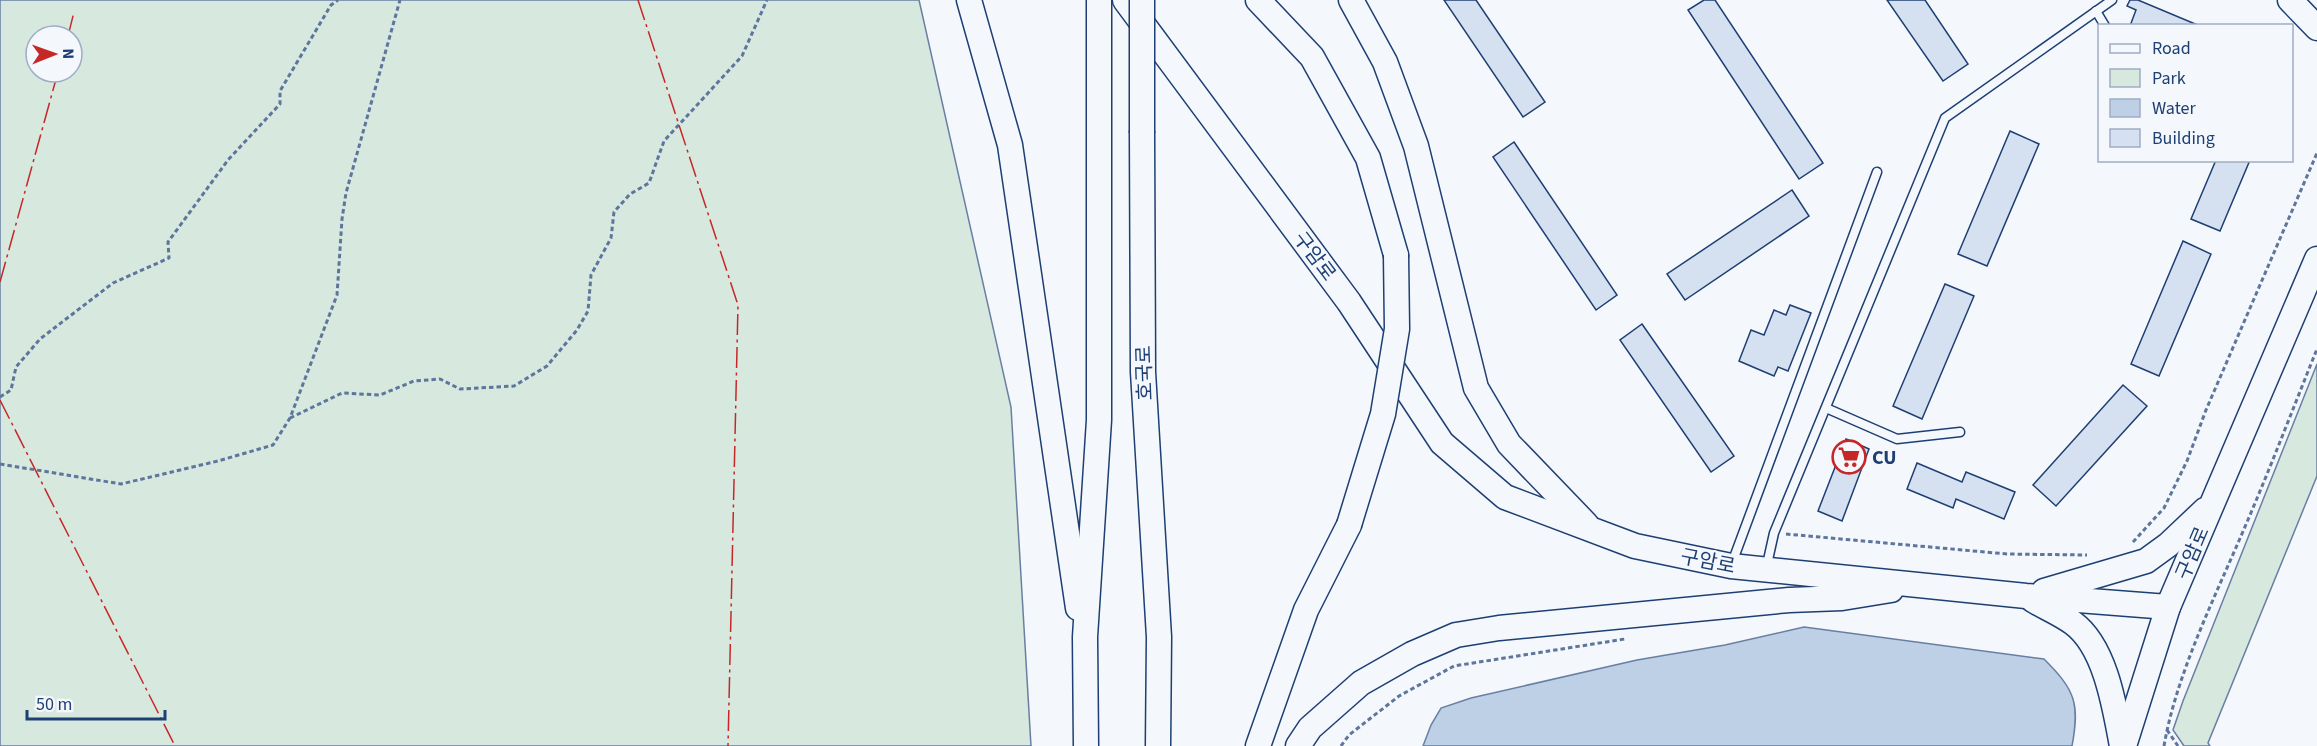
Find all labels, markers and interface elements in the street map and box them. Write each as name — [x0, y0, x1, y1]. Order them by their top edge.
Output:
north arrow — [24, 24, 84, 84]
legend — [2098, 24, 2293, 162]
text: Road — [2152, 36, 2191, 61]
text: N — [57, 48, 79, 59]
text: Park — [2152, 66, 2186, 91]
text: Water — [2152, 96, 2196, 121]
text: Building — [2152, 126, 2215, 151]
street label: 구암로 — [1286, 226, 1342, 287]
street label: 호국로 — [1130, 345, 1160, 401]
supermarket icon: CU — [1831, 439, 1867, 475]
place label: CU — [1872, 444, 1897, 472]
street label: 구암로 — [2169, 523, 2217, 584]
street label: 구암로 — [1678, 543, 1738, 581]
scale bar — [27, 683, 165, 721]
text: 50 m — [36, 692, 72, 717]

